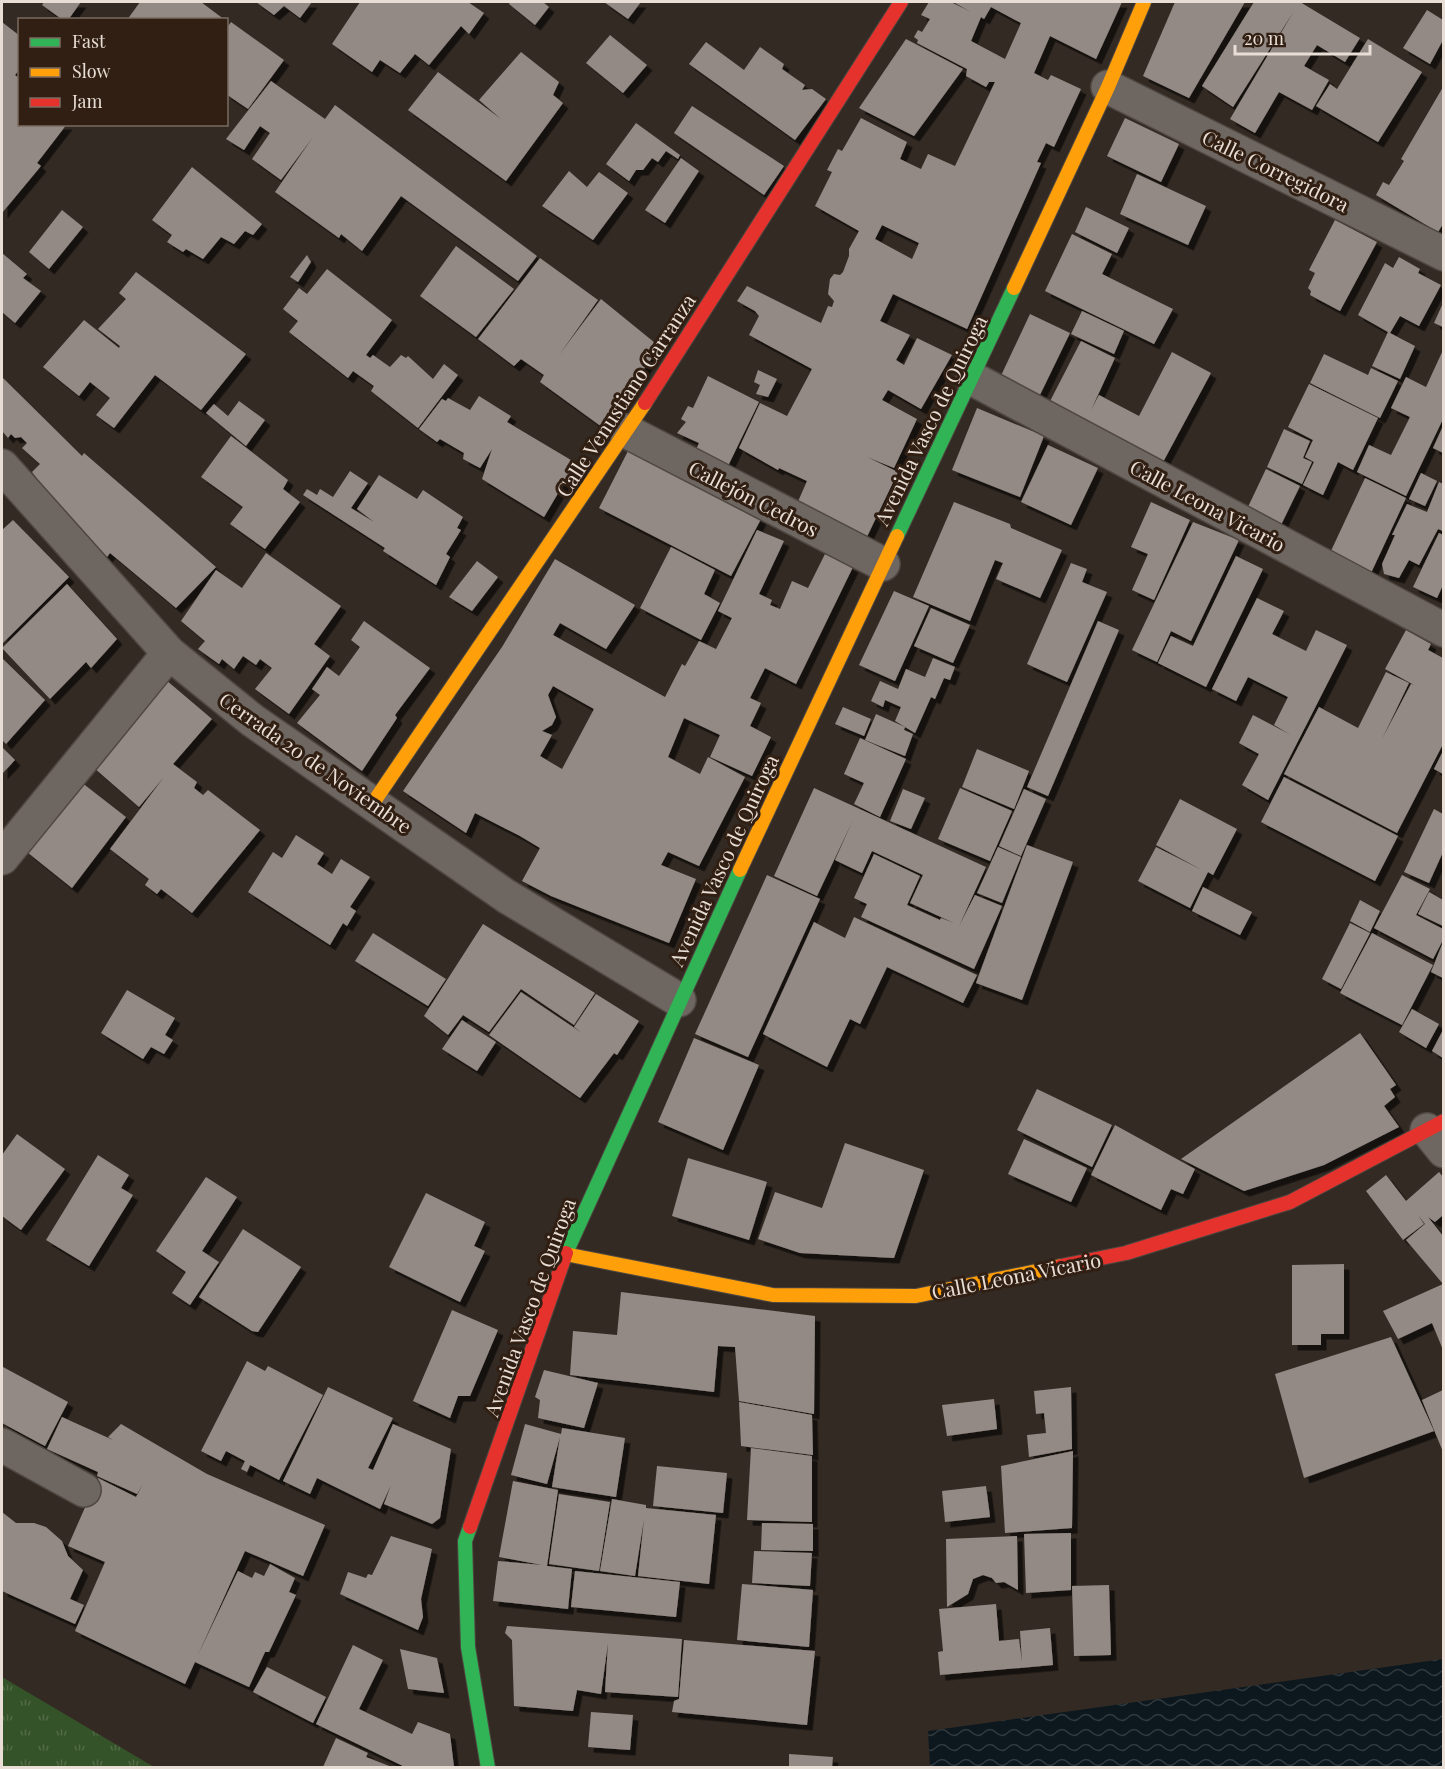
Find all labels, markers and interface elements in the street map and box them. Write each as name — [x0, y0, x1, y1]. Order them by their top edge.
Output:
legend — [18, 18, 228, 126]
scale bar — [1235, 18, 1370, 56]
text: 20 m — [1244, 26, 1284, 50]
text: Fast — [72, 29, 106, 53]
text: Slow — [72, 59, 110, 83]
text: Jam — [71, 89, 102, 113]
street label: Calle Corregidora — [1198, 123, 1354, 217]
street label: Calle Venustiano Carranza — [549, 288, 701, 502]
street label: Avenida Vasco de Quiroga — [867, 310, 993, 530]
street label: Calle Leona Vicario — [1126, 453, 1290, 557]
street label: Callejón Cedros — [685, 454, 823, 542]
street label: Cerrada 20 de Noviembre — [214, 685, 418, 839]
street label: Avenida Vasco de Quiroga — [662, 750, 784, 971]
street label: Avenida Vasco de Quiroga — [477, 1194, 581, 1421]
street label: Calle Leona Vicario — [929, 1245, 1103, 1305]

